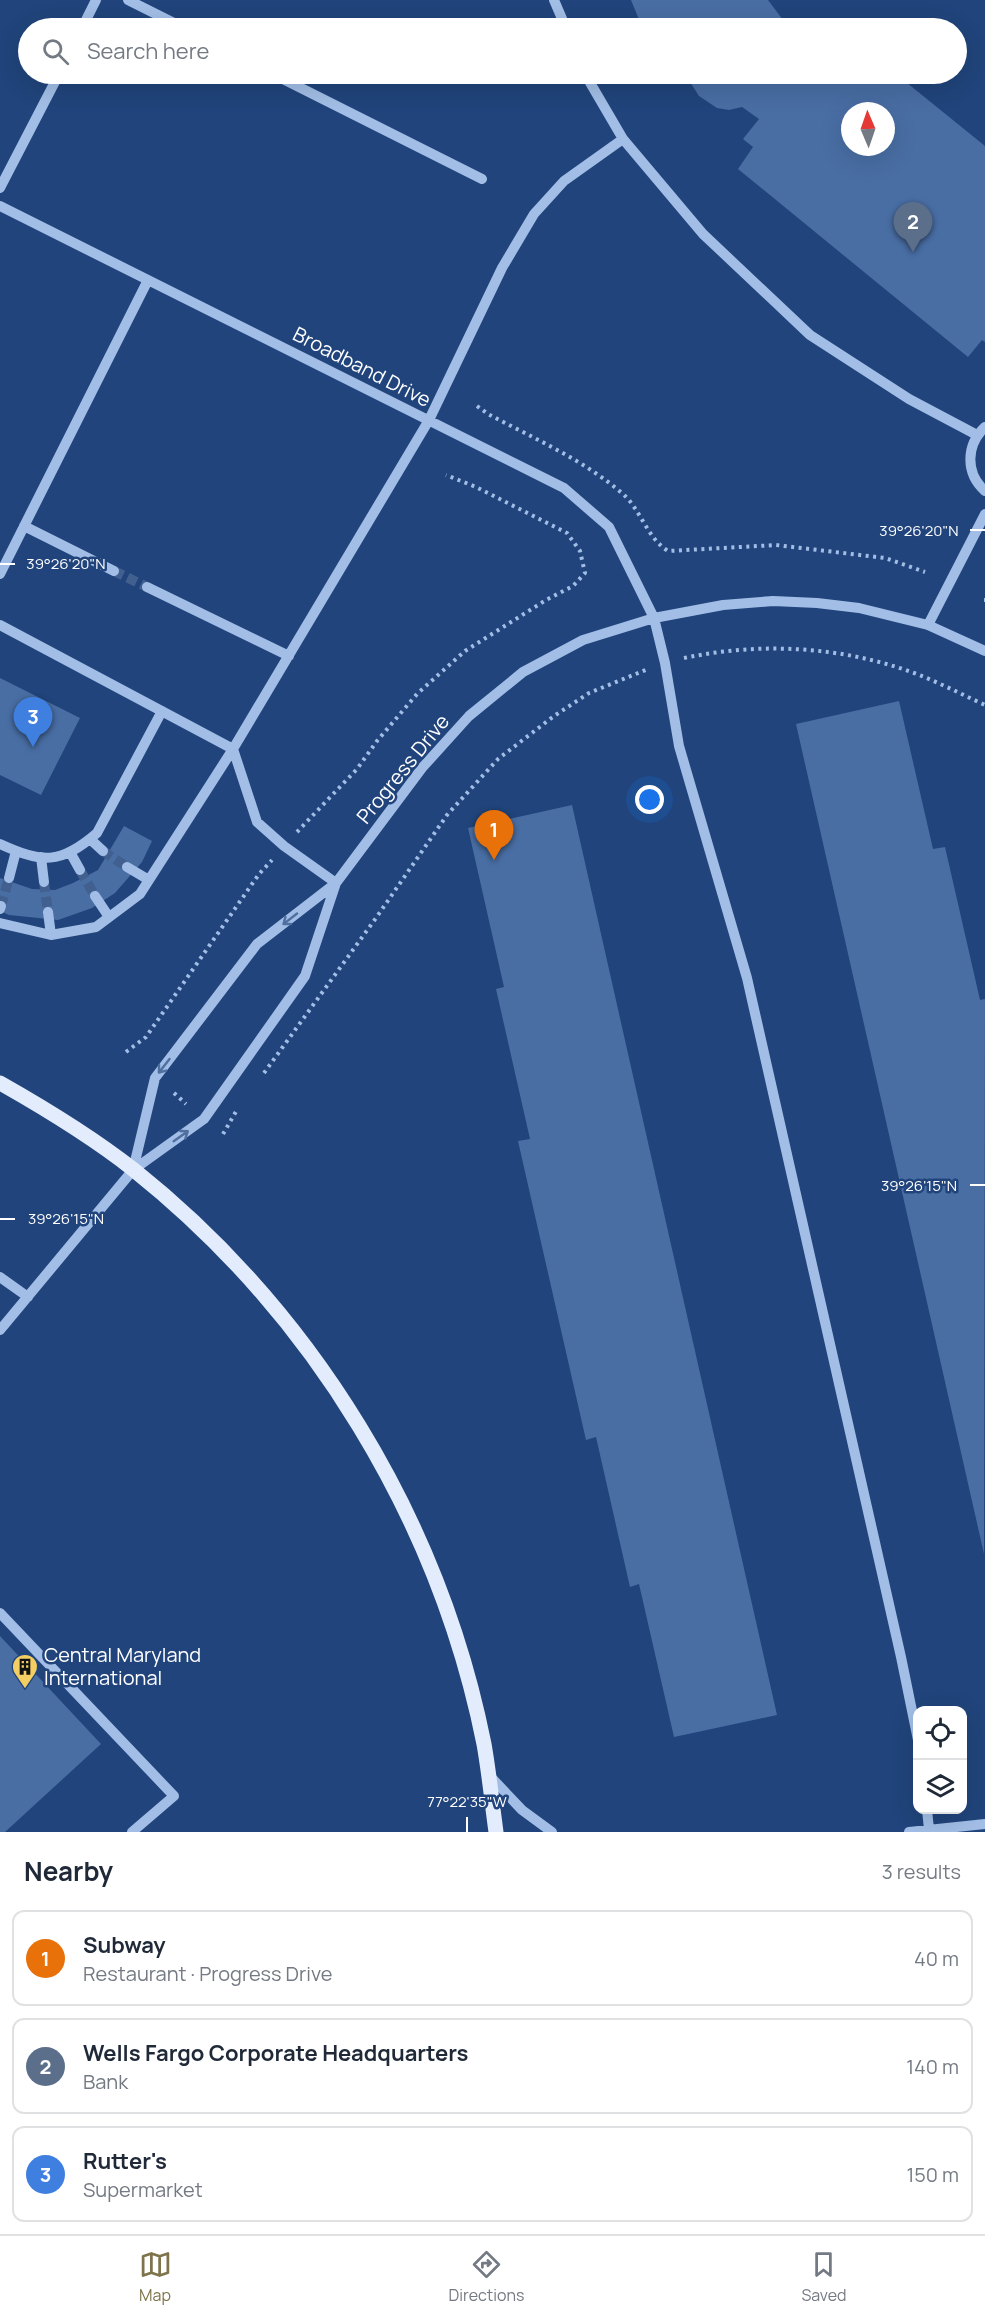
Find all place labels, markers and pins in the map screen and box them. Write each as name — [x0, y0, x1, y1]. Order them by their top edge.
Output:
pin: 2 — [894, 202, 932, 252]
pin: 3 — [14, 698, 52, 747]
pin: 1 — [474, 810, 514, 860]
place label: Central Maryland International — [44, 1641, 201, 1691]
building icon: Central Maryland International — [10, 1652, 40, 1690]

